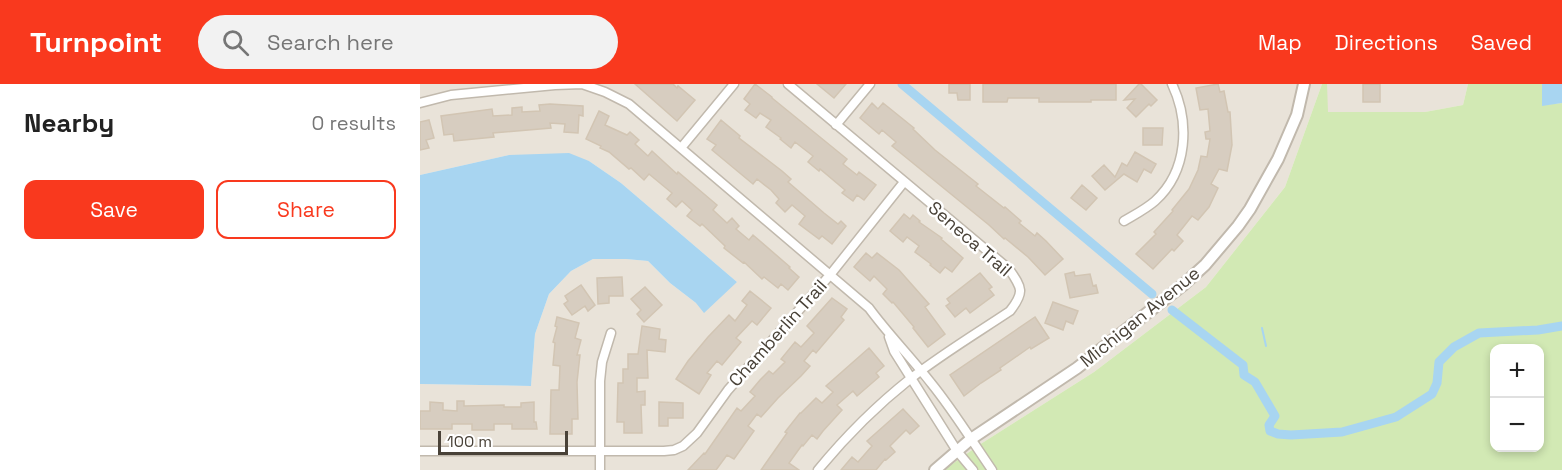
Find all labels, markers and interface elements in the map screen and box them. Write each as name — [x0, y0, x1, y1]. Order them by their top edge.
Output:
search box — [198, 15, 618, 69]
text: Turnpoint — [30, 24, 162, 60]
icon: search — [219, 26, 252, 59]
text: Search here — [267, 28, 394, 56]
text: Map — [1258, 29, 1302, 56]
text: Directions — [1335, 29, 1438, 56]
text: Saved — [1471, 29, 1532, 56]
text: Nearby — [24, 106, 114, 140]
text: 0 results — [312, 110, 396, 136]
button: Save — [24, 180, 204, 239]
button: Share — [216, 180, 396, 239]
street label: Seneca Trail — [924, 196, 1017, 281]
street label: Michigan Avenue — [1075, 261, 1204, 372]
street label: Chamberlin Trail — [723, 274, 832, 391]
map controls — [1490, 344, 1544, 452]
button: + — [1490, 344, 1544, 398]
button: − — [1490, 398, 1544, 452]
scale bar — [438, 428, 568, 456]
text: 100 m — [447, 431, 492, 452]

